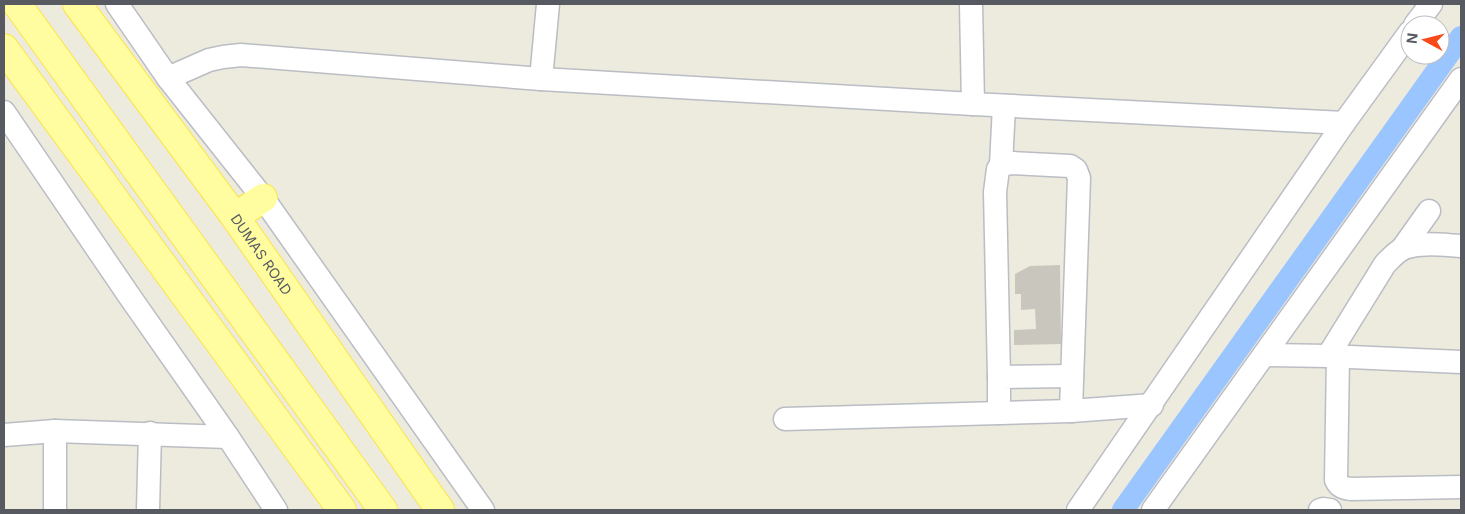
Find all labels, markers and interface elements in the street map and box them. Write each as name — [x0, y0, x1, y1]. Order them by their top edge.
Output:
north arrow — [1400, 15, 1450, 65]
text: N — [1403, 32, 1421, 45]
street label: DUMAS ROAD — [228, 211, 296, 298]

